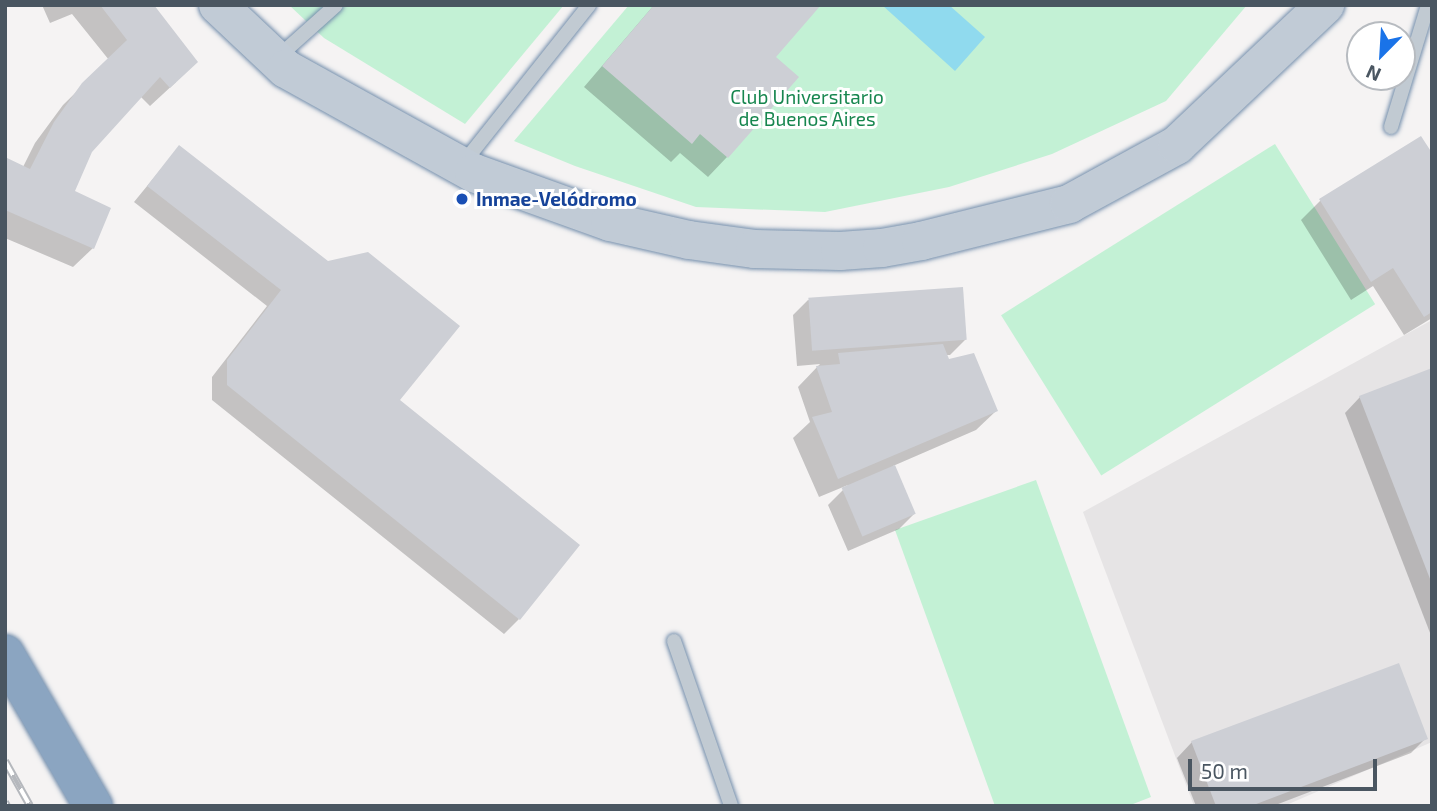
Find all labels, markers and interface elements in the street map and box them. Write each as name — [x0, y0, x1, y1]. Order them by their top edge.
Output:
north arrow — [1346, 21, 1416, 91]
text: N — [1362, 61, 1384, 87]
park label: Club Universitario de Buenos Aires — [730, 86, 884, 130]
place label: Inmae-Velódromo — [476, 188, 637, 210]
marker: Inmae-Velódromo — [454, 191, 470, 207]
scale bar — [1192, 744, 1381, 788]
text: 50 m — [1201, 758, 1248, 783]

